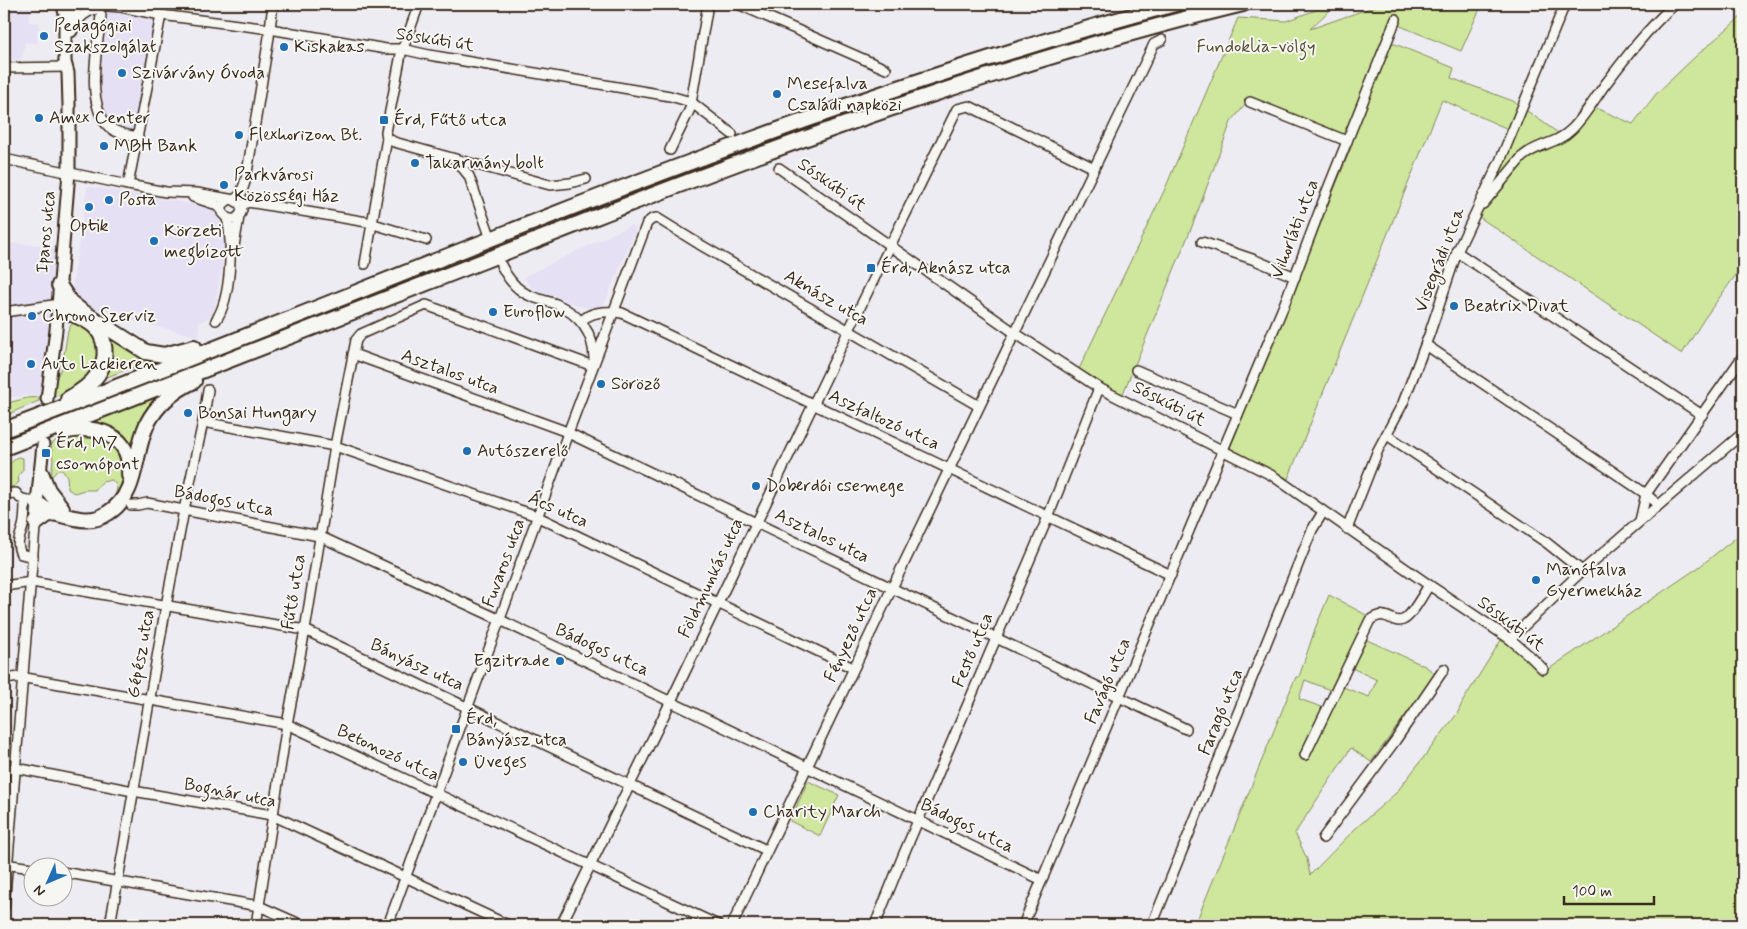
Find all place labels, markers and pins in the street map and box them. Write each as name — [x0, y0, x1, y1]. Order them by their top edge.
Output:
place label: Pedagógiai Szakszolgálat — [54, 14, 157, 59]
marker: Pedagógiai Szakszolgálat — [38, 30, 50, 42]
place label: Kiskakas — [294, 35, 364, 59]
marker: Kiskakas — [278, 41, 290, 53]
place label: Szivárvány Óvoda — [132, 61, 265, 85]
marker: Szivárvány Óvoda — [116, 67, 128, 79]
place label: Mesefalva Családi napközi — [787, 72, 902, 117]
marker: Mesefalva Családi napközi — [771, 88, 783, 100]
place label: Amex Center — [49, 106, 151, 130]
place label: Érd, Fűtő utca — [394, 108, 507, 132]
marker: Amex Center — [33, 112, 45, 124]
marker: Érd, Fűtő utca — [378, 114, 390, 126]
place label: Flexhorizon Bt. — [249, 123, 362, 147]
marker: Flexhorizon Bt. — [233, 129, 245, 141]
place label: MBH Bank — [114, 134, 197, 158]
marker: MBH Bank — [98, 140, 110, 152]
place label: Takarmány bolt — [425, 151, 544, 175]
marker: Takarmány bolt — [409, 157, 421, 169]
place label: Parkvárosi Közösségi Ház — [234, 163, 339, 208]
marker: Parkvárosi Közösségi Ház — [218, 179, 230, 191]
place label: Posta — [119, 188, 157, 212]
marker: Posta — [103, 194, 115, 206]
marker: Optik — [83, 201, 95, 213]
place label: Optik — [69, 214, 109, 238]
place label: Körzeti megbízott — [164, 219, 245, 266]
marker: Körzeti megbízott — [148, 235, 160, 247]
place label: Érd, Aknász utca — [881, 256, 1011, 280]
marker: Érd, Aknász utca — [865, 262, 877, 274]
place label: Beatrix Divat — [1464, 294, 1569, 318]
place label: Euroflow — [503, 300, 565, 324]
marker: Beatrix Divat — [1448, 300, 1460, 312]
place label: Chrono Szerviz — [42, 304, 156, 328]
marker: Euroflow — [487, 306, 499, 318]
marker: Chrono Szerviz — [26, 310, 38, 322]
place label: Auto Lackieren — [41, 352, 157, 376]
marker: Auto Lackieren — [25, 358, 37, 370]
place label: Söröző — [611, 372, 661, 396]
marker: Söröző — [595, 378, 607, 390]
place label: Bonsai Hungary — [198, 401, 317, 426]
marker: Bonsai Hungary — [182, 407, 194, 419]
place label: Érd, M7 csomópont — [56, 431, 140, 476]
place label: Autószerelő — [477, 439, 568, 463]
marker: Autószerelő — [461, 445, 473, 457]
marker: Érd, M7 csomópont — [40, 447, 52, 459]
place label: Doberdói csemege — [766, 474, 905, 498]
marker: Doberdói csemege — [750, 480, 762, 492]
place label: Manófalva Gyermekház — [1546, 558, 1643, 603]
marker: Manófalva Gyermekház — [1530, 574, 1542, 586]
place label: Egzitrade — [474, 649, 550, 673]
marker: Egzitrade — [554, 655, 566, 667]
place label: Érd, Bányász utca — [466, 707, 567, 752]
marker: Érd, Bányász utca — [450, 723, 462, 735]
place label: Üveges — [473, 750, 527, 776]
marker: Üveges — [457, 756, 469, 768]
place label: Charity March — [763, 800, 881, 824]
marker: Charity March — [747, 806, 759, 818]

